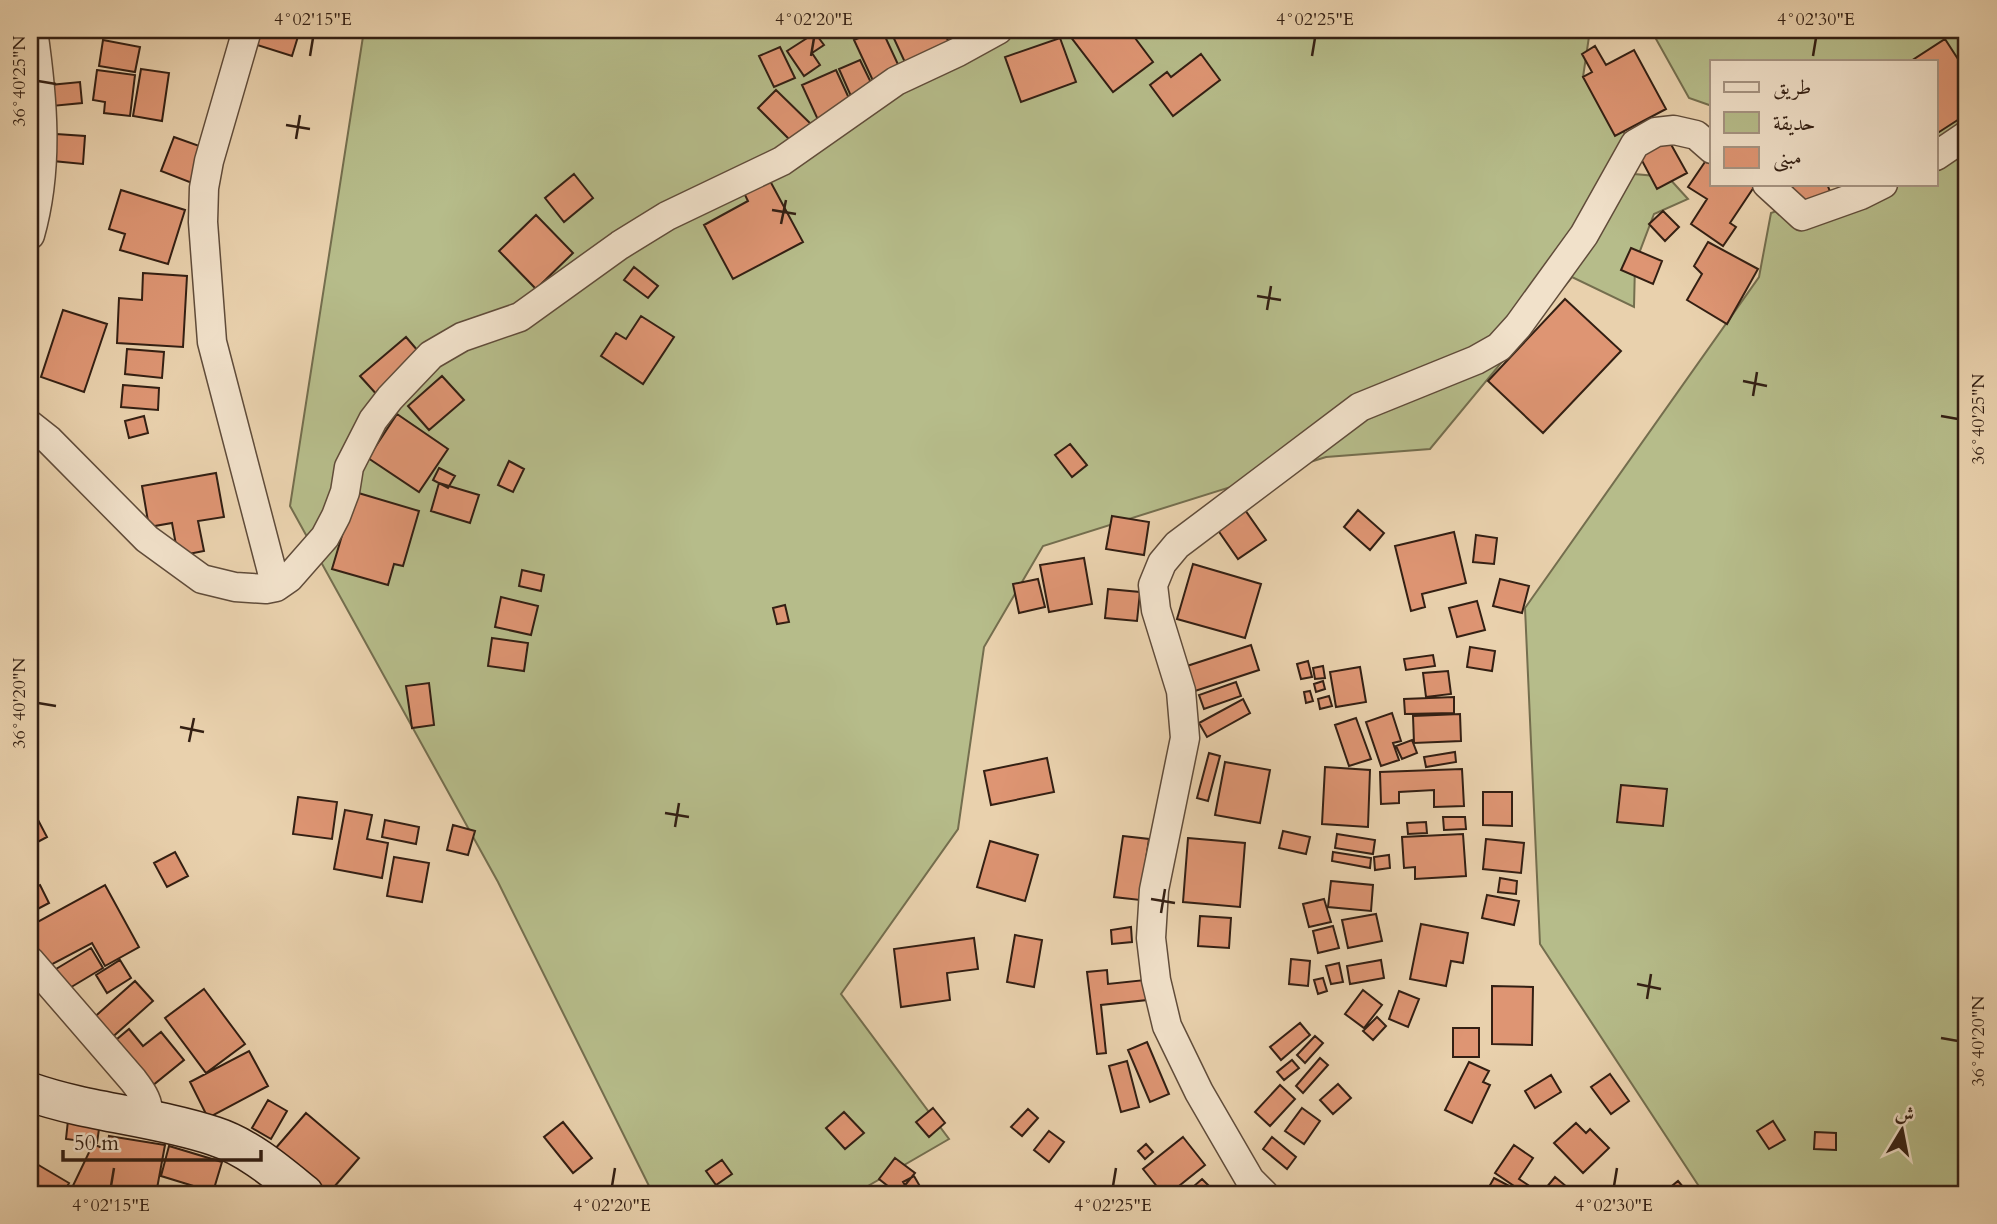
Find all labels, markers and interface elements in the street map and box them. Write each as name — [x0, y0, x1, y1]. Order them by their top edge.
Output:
text: 4°02'15"E — [274, 7, 352, 32]
text: 4°02'20"E — [775, 7, 853, 32]
text: 4°02'25"E — [1276, 7, 1354, 32]
text: 4°02'30"E — [1777, 7, 1855, 32]
text: 36°40'25"N — [7, 35, 32, 127]
legend — [1710, 60, 1938, 186]
text: طريق — [1773, 73, 1811, 102]
text: حديقة — [1773, 109, 1816, 138]
text: مبنى — [1773, 143, 1802, 172]
text: 36°40'25"N — [1966, 373, 1991, 465]
text: 36°40'20"N — [7, 657, 32, 749]
text: 36°40'20"N — [1966, 995, 1991, 1087]
north arrow — [1868, 1094, 1938, 1164]
text: ش — [1893, 1100, 1916, 1129]
scale bar — [63, 1119, 261, 1163]
text: 50 m — [74, 1129, 119, 1158]
text: 4°02'15"E — [72, 1193, 150, 1218]
text: 4°02'20"E — [573, 1193, 651, 1218]
text: 4°02'25"E — [1074, 1193, 1152, 1218]
text: 4°02'30"E — [1575, 1193, 1653, 1218]

